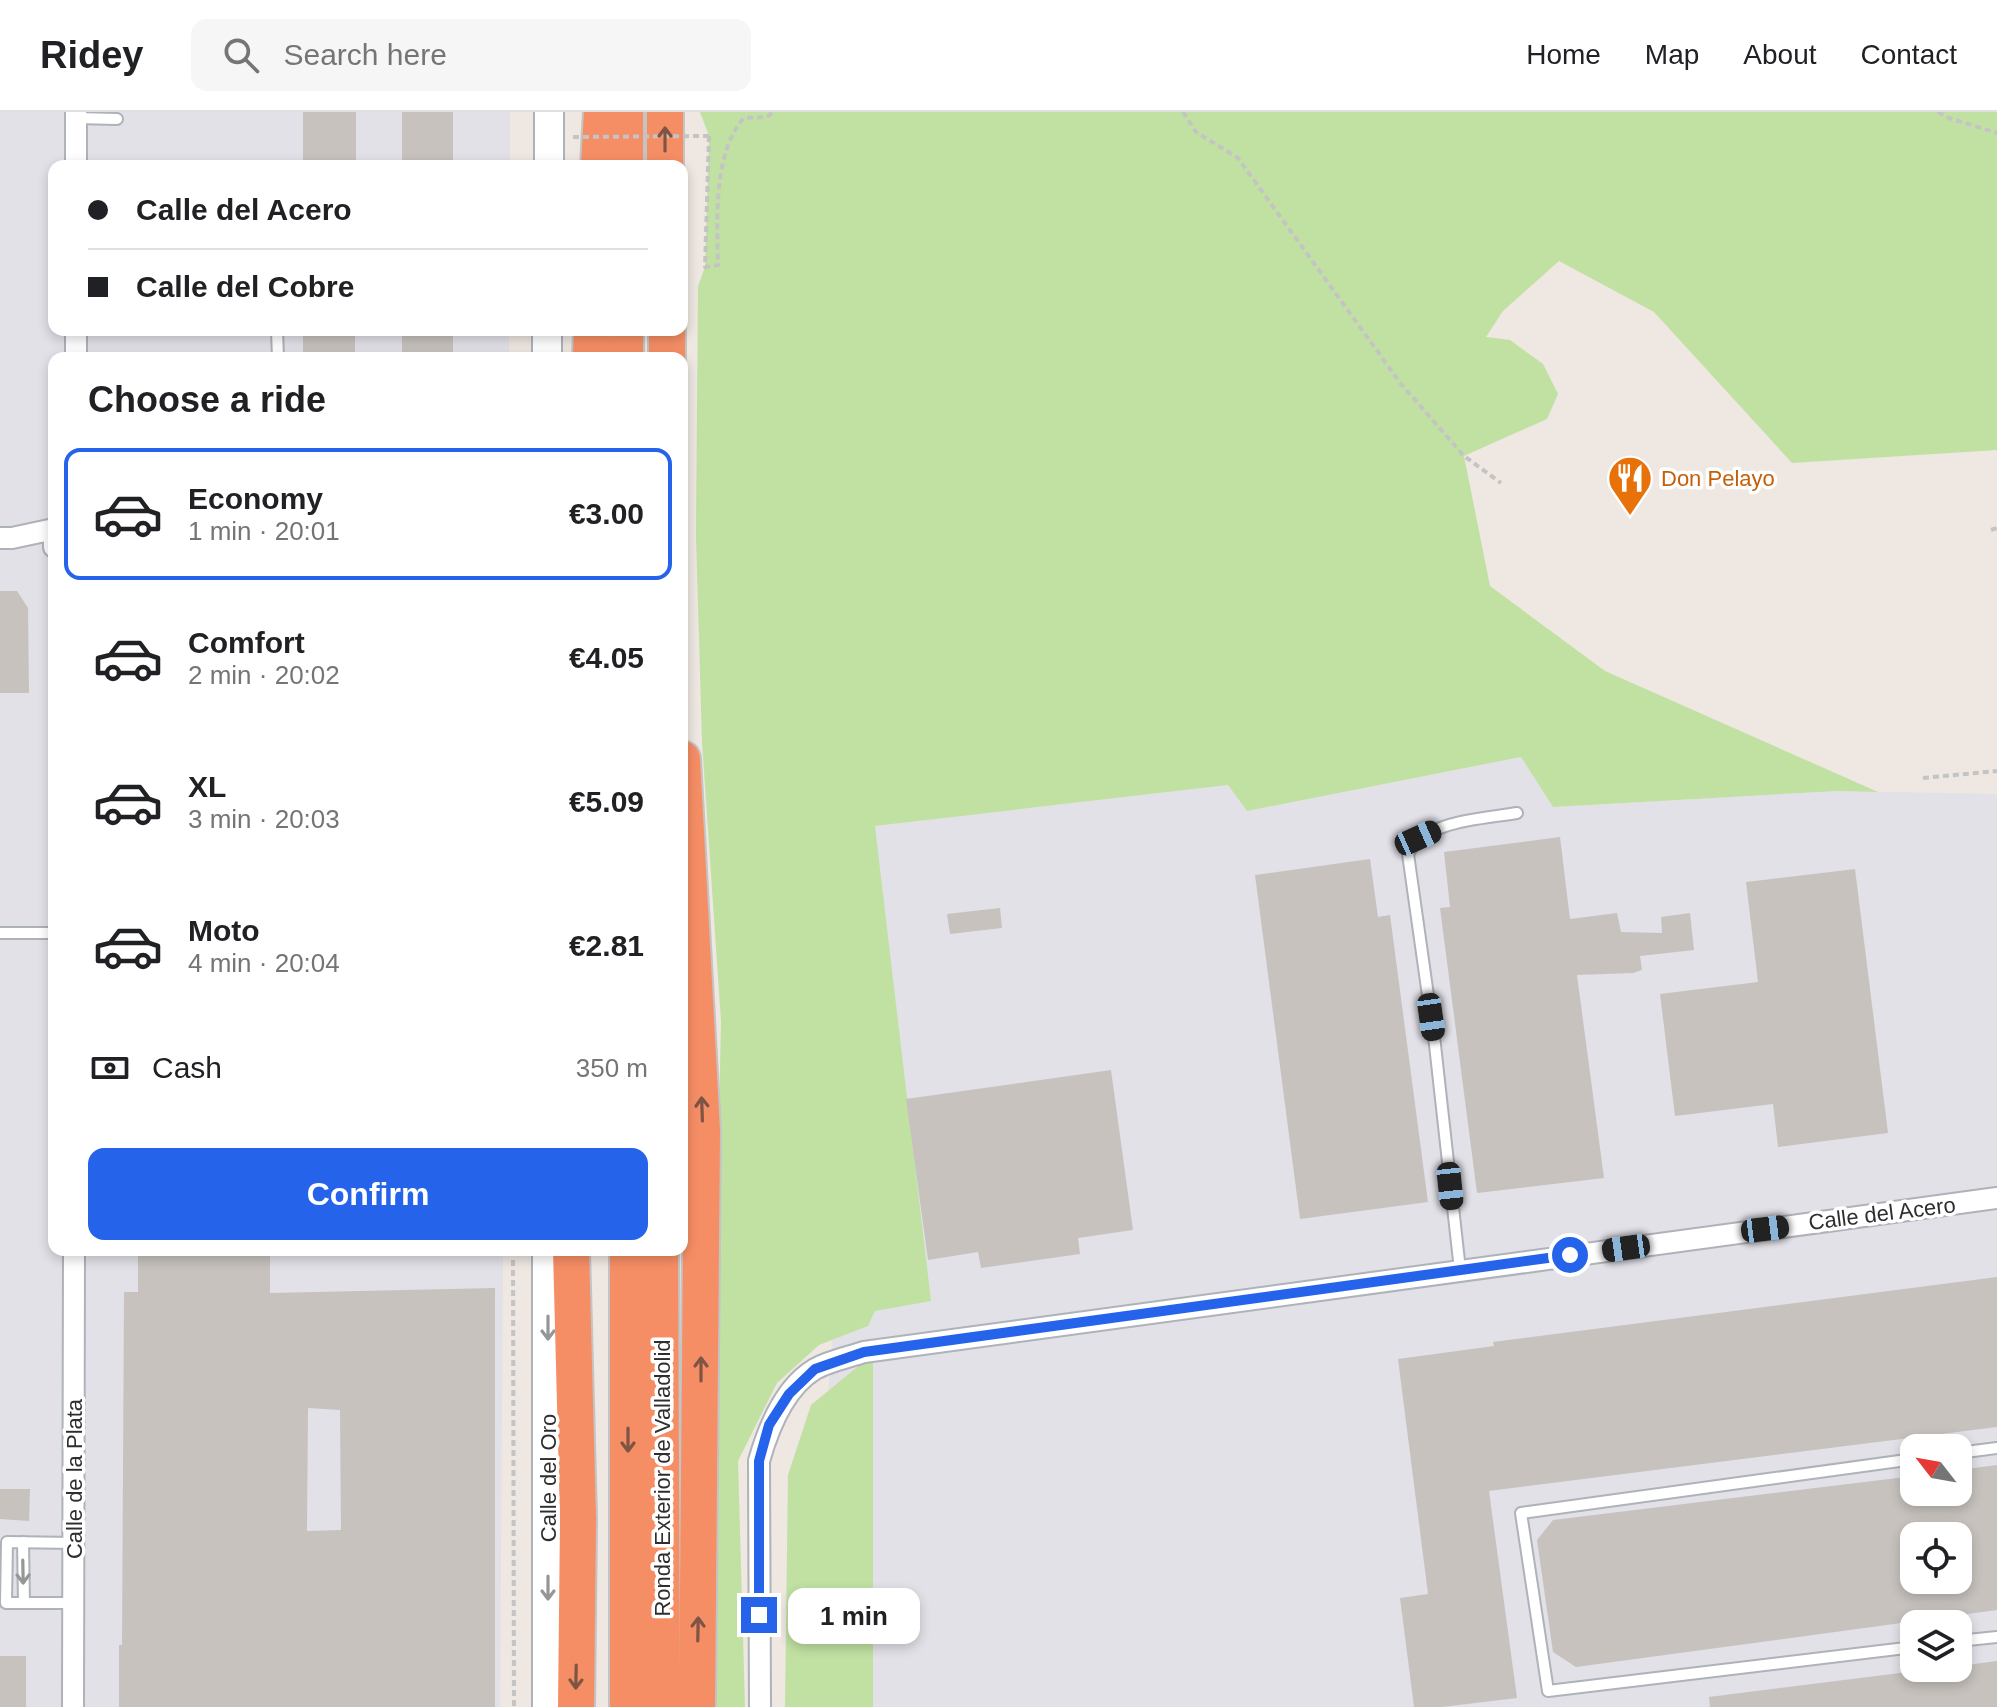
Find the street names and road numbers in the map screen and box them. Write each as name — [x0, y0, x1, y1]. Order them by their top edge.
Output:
street label: Calle del Acero — [1807, 1192, 1957, 1235]
street label: Ronda Exterior de Valladolid — [650, 1339, 675, 1617]
street label: Calle de la Plata — [62, 1398, 87, 1559]
street label: Calle del Oro — [536, 1414, 561, 1542]

